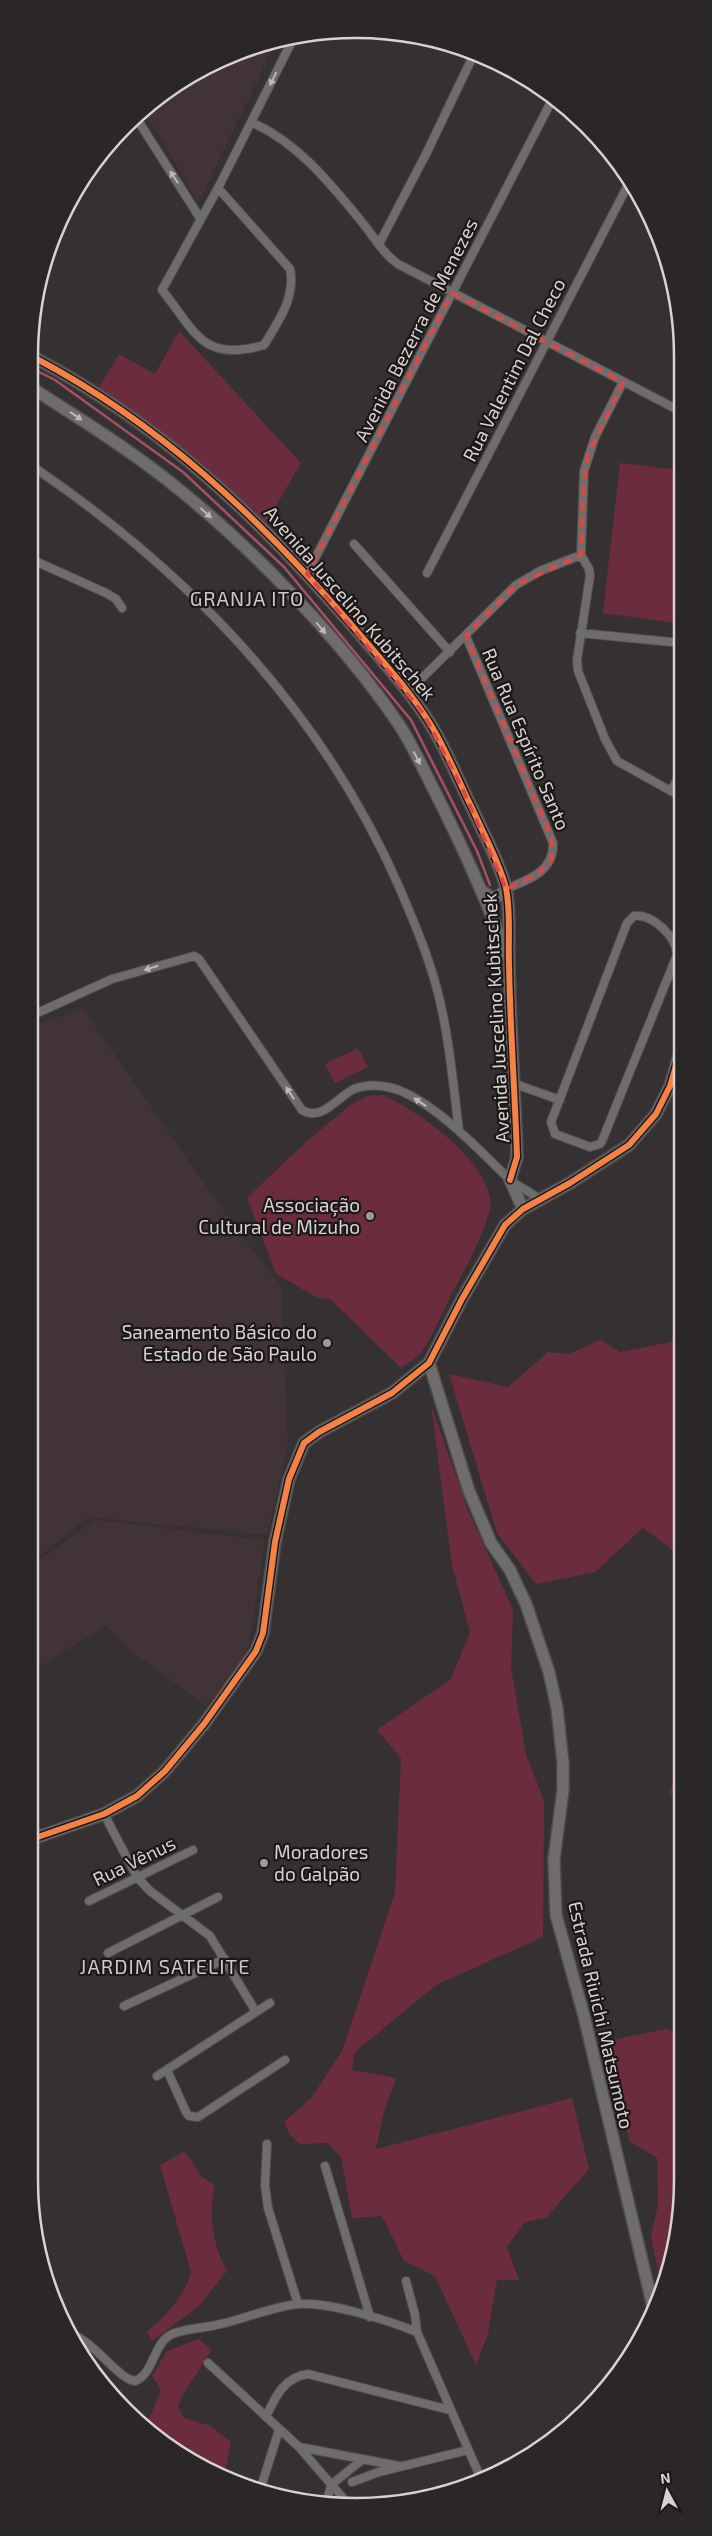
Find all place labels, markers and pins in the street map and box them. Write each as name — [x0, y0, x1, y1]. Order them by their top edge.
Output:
place label: Associação Cultural de Mizuho — [198, 1193, 360, 1238]
marker: Associação Cultural de Mizuho — [364, 1210, 376, 1222]
place label: Saneamento Básico do Estado de São Paulo — [122, 1320, 317, 1365]
marker: Saneamento Básico do Estado de São Paulo — [321, 1337, 333, 1349]
place label: Moradores do Galpão — [274, 1840, 368, 1885]
marker: Moradores do Galpão — [258, 1857, 270, 1869]

